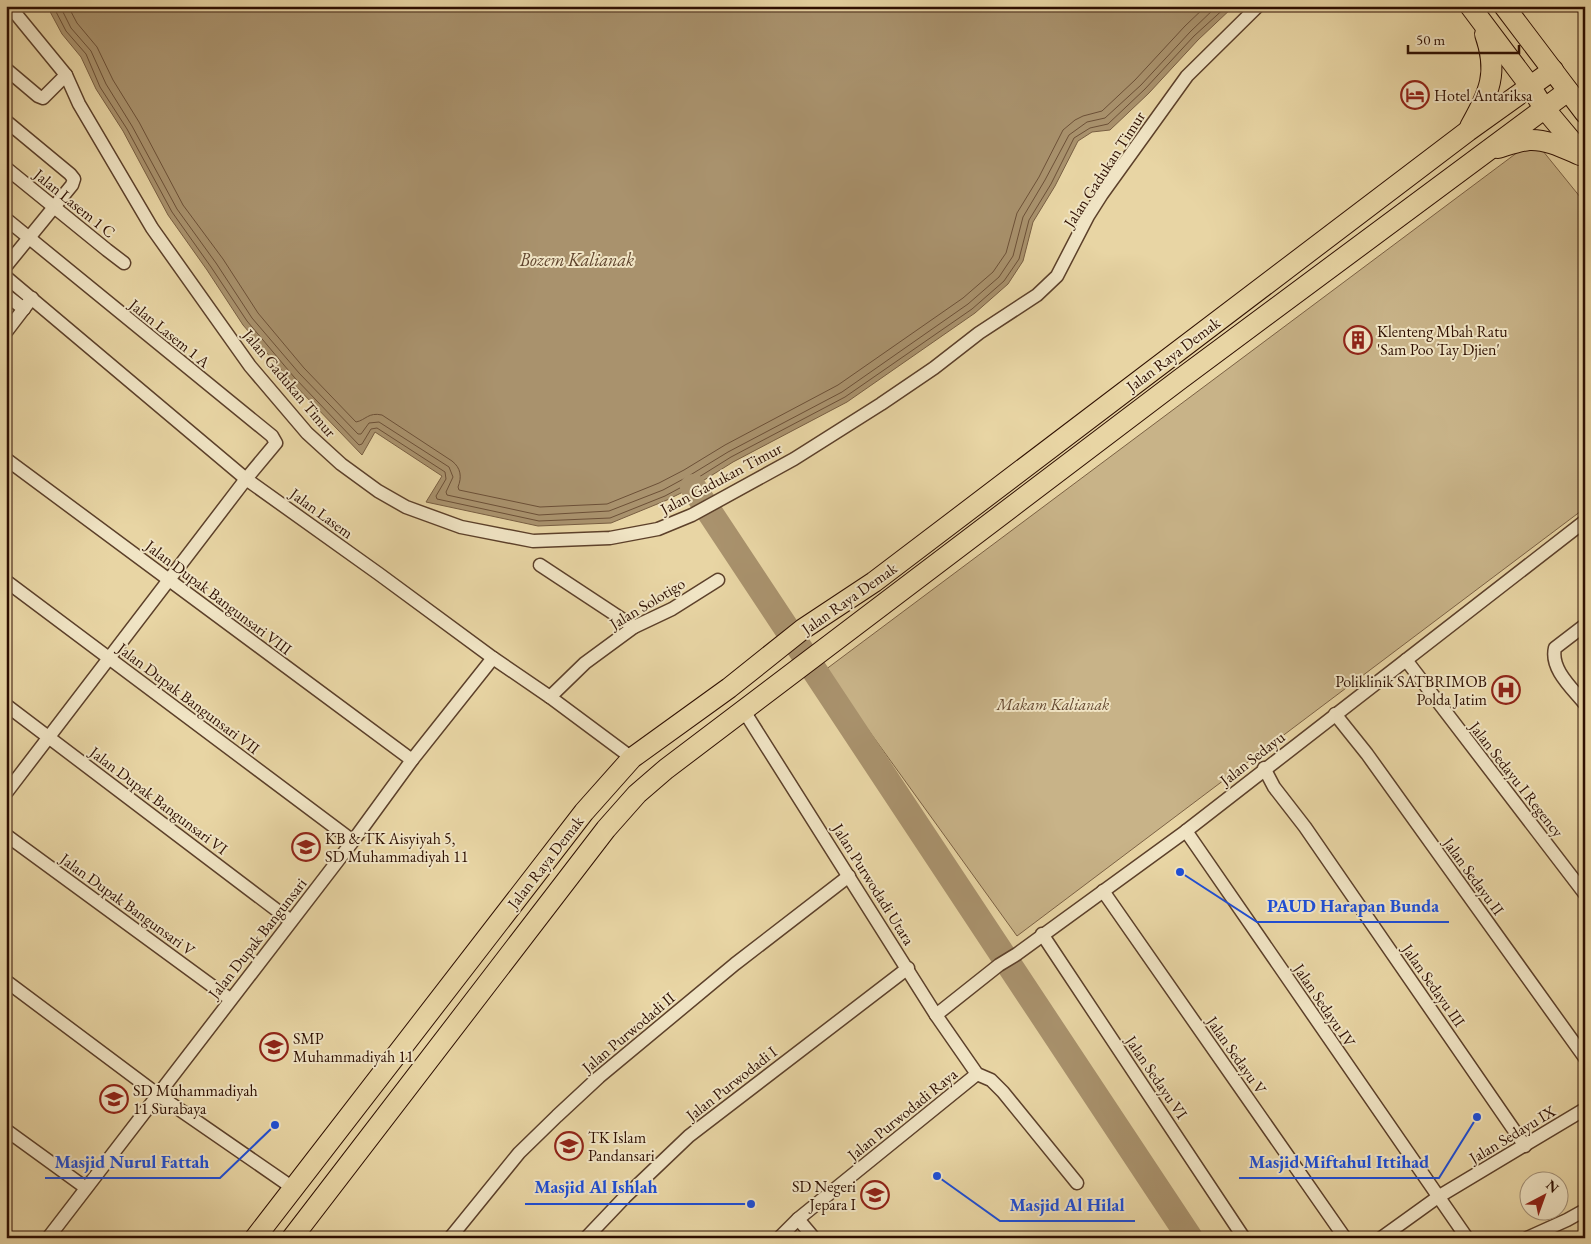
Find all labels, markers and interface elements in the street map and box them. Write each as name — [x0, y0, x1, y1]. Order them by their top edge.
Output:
scale bar — [1408, 22, 1520, 54]
text: 50 m — [1416, 30, 1445, 49]
hotel icon: Hotel Antariksa — [1400, 80, 1430, 110]
place label: Hotel Antariksa — [1434, 85, 1533, 106]
street label: Jalan Gadukan Timur — [1058, 107, 1150, 233]
street label: Jalan Lasem 1 C — [28, 163, 120, 243]
water label: Bozem Kalianak — [519, 248, 634, 271]
street label: Jalan Lasem 1 A — [123, 293, 215, 373]
street label: Jalan Raya Demak — [1121, 312, 1225, 398]
place label: Klenteng Mbah Ratu 'Sam Poo Tay Djien' — [1377, 321, 1508, 360]
street label: Jalan Gadukan Timur — [237, 323, 341, 442]
building icon: Klenteng Mbah Ratu 'Sam Poo Tay Djien' — [1343, 325, 1373, 355]
street label: Jalan Gadukan Timur — [655, 437, 786, 520]
street label: Jalan Lasem — [284, 482, 358, 544]
street label: Jalan Dupak Bangunsari VIII — [140, 534, 297, 660]
street label: Jalan Raya Demak — [796, 557, 902, 640]
street label: Jalan Solotigo — [604, 573, 689, 635]
street label: Jalan Dupak Bangunsari VII — [112, 637, 265, 759]
place label: Poliklinik SATBRIMOB Polda Jatim — [1335, 671, 1488, 710]
hospital icon: Poliklinik SATBRIMOB Polda Jatim — [1491, 675, 1521, 705]
park label: Makam Kalianak — [996, 694, 1110, 715]
street label: Jalan Sedayu I Regency — [1464, 716, 1569, 842]
street label: Jalan Sedayu — [1214, 726, 1290, 792]
street label: Jalan Dupak Bangunsari VI — [84, 740, 232, 860]
street label: Jalan Raya Demak — [501, 811, 589, 915]
street label: Jalan Purwodadi Utara — [827, 818, 920, 949]
place label: KB & TK Aisyiyah 5, SD Muhammadiyah 11 — [325, 828, 468, 867]
school or university icon: KB & TK Aisyiyah 5, SD Muhammadiyah 11 — [291, 832, 321, 862]
street label: Jalan Sedayu II — [1437, 832, 1509, 920]
street label: Jalan Dupak Bangunsari V — [54, 847, 200, 961]
street label: Jalan Dupak Bangunsari — [202, 873, 311, 1005]
callout: PAUD Harapan Bunda — [1257, 889, 1449, 922]
text: PAUD Harapan Bunda — [1267, 894, 1439, 917]
street label: Jalan Sedayu III — [1396, 938, 1470, 1031]
street label: Jalan Sedayu IV — [1288, 958, 1360, 1051]
street label: Jalan Purwodadi II — [576, 987, 680, 1079]
street label: Jalan Sedayu V — [1201, 1010, 1271, 1099]
place label: SMP Muhammadiyah 11 — [293, 1028, 414, 1067]
street label: Jalan Sedayu VI — [1120, 1030, 1193, 1124]
school or university icon: SMP Muhammadiyah 11 — [259, 1032, 289, 1062]
street label: Jalan Purwodadi I — [680, 1041, 782, 1127]
street label: Jalan Purwodadi Raya — [842, 1063, 962, 1166]
place label: SD Muhammadiyah 11 Surabaya — [133, 1080, 258, 1119]
school or university icon: SD Muhammadiyah 11 Surabaya — [99, 1084, 129, 1114]
street label: Jalan Sedayu IX — [1464, 1100, 1560, 1169]
place label: TK Islam Pandansari — [588, 1127, 655, 1166]
school or university icon: TK Islam Pandansari — [554, 1131, 584, 1161]
callout: Masjid Nurul Fattah — [45, 1145, 220, 1178]
callout: Masjid Miftahul Ittihad — [1239, 1145, 1439, 1178]
text: Masjid Nurul Fattah — [55, 1150, 209, 1173]
text: Masjid Miftahul Ittihad — [1249, 1150, 1429, 1173]
callout: Masjid Al Ishlah — [525, 1171, 668, 1204]
north arrow — [1518, 1172, 1568, 1222]
text: Masjid Al Ishlah — [534, 1175, 658, 1198]
place label: SD Negeri Jepara I — [792, 1176, 857, 1215]
text: N — [1542, 1176, 1563, 1197]
school or university icon: SD Negeri Jepara I — [860, 1180, 890, 1210]
callout: Masjid Al Hilal — [1000, 1188, 1135, 1221]
text: Masjid Al Hilal — [1009, 1193, 1125, 1216]

